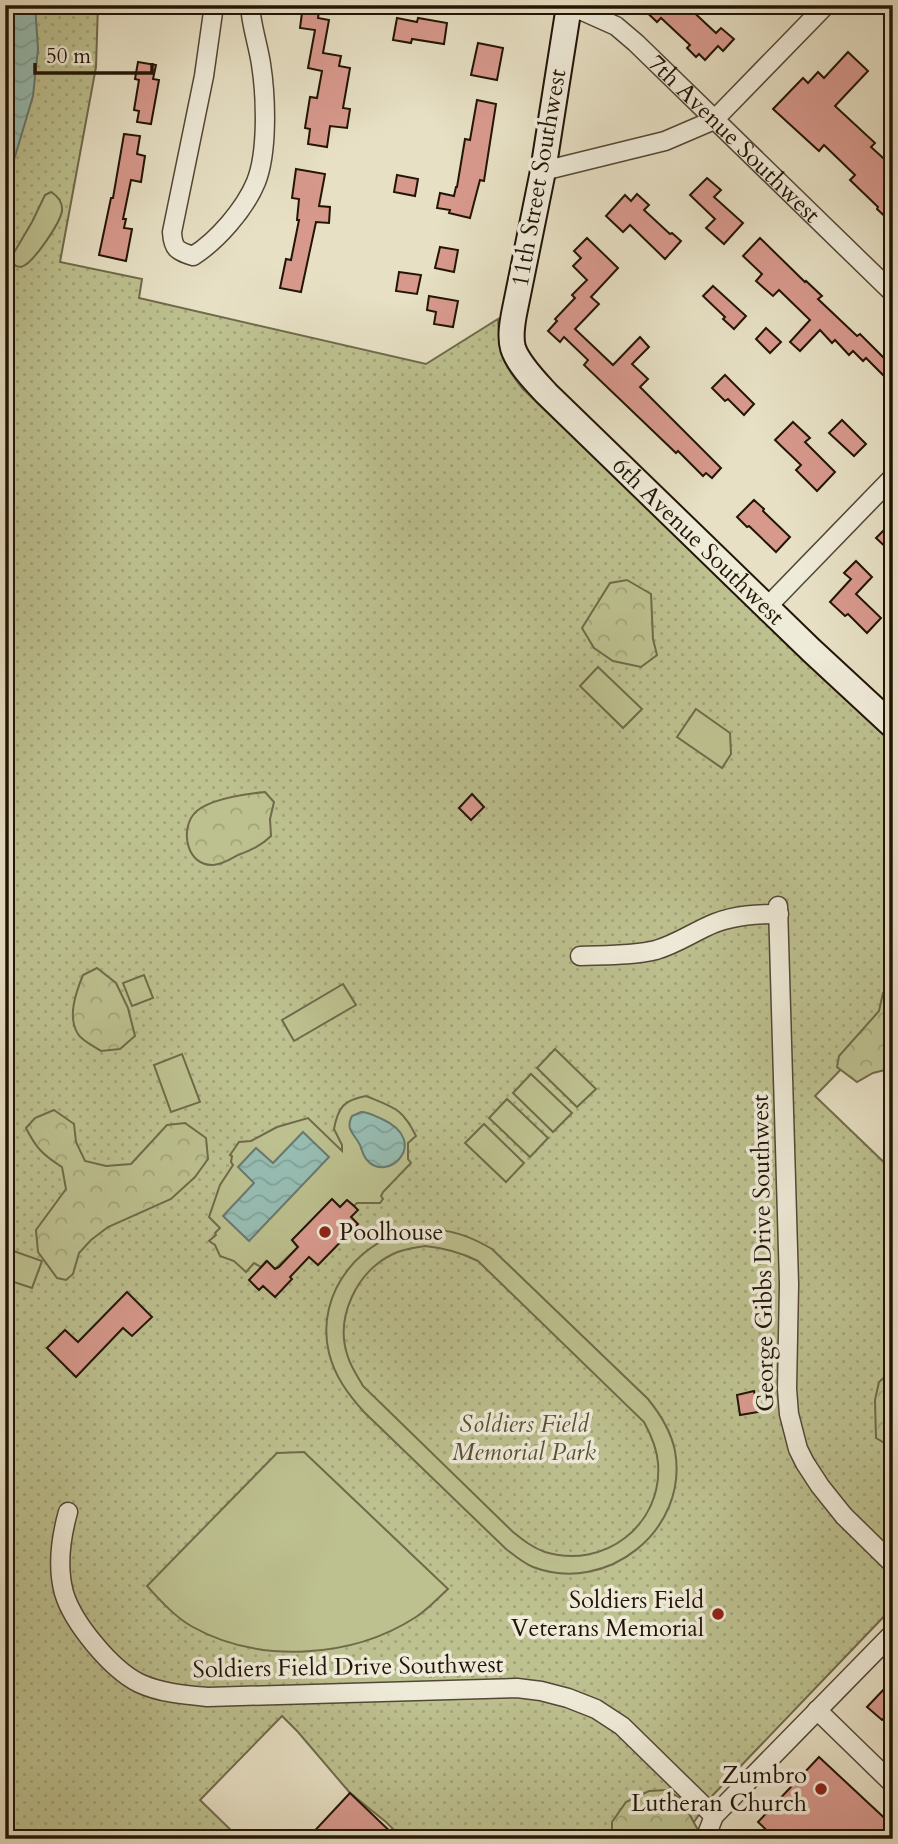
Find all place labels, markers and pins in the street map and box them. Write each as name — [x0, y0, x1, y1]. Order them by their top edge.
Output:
place label: Poolhouse — [339, 1216, 443, 1249]
marker: Poolhouse — [317, 1224, 333, 1240]
place label: Soldiers Field Veterans Memorial — [511, 1584, 704, 1645]
marker: Soldiers Field Veterans Memorial — [710, 1606, 726, 1622]
place label: Zumbro Lutheran Church — [631, 1759, 807, 1820]
marker: Zumbro Lutheran Church — [813, 1781, 829, 1797]

